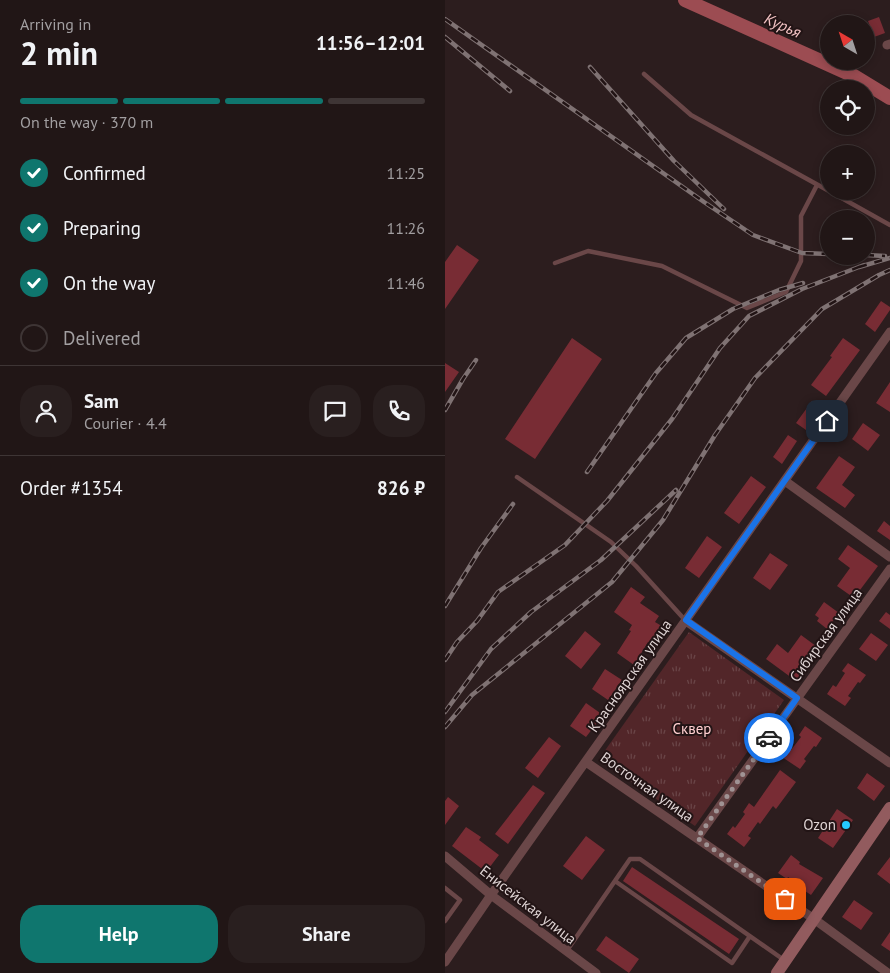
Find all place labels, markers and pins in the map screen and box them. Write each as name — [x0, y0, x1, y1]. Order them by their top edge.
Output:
pin — [806, 400, 848, 442]
place label: Ozon — [803, 815, 836, 834]
marker: Ozon — [840, 819, 852, 831]
pin — [764, 878, 806, 920]

